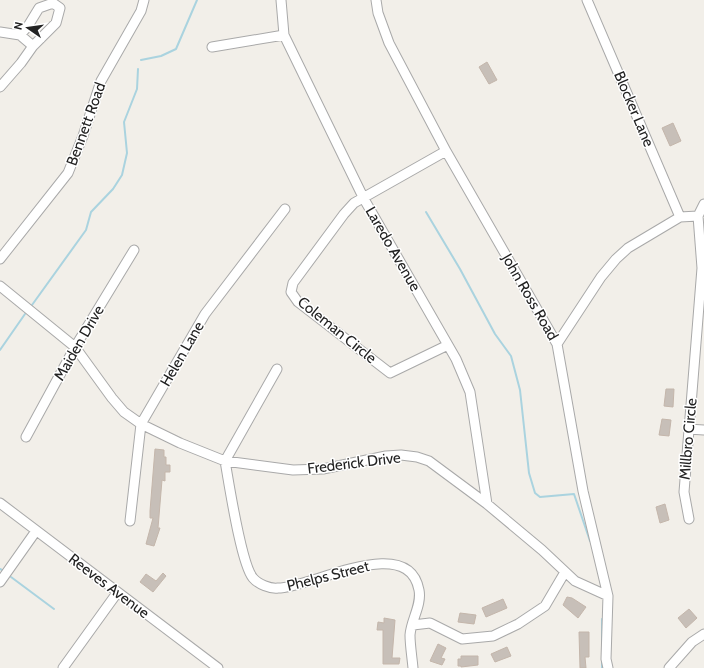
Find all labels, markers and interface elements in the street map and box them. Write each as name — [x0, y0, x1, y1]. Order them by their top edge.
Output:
north arrow — [8, 8, 48, 48]
text: N — [11, 20, 26, 31]
street label: Blocker Lane — [610, 68, 658, 150]
street label: Bennett Road — [63, 80, 109, 168]
street label: Laredo Avenue — [362, 204, 425, 295]
street label: John Ross Road — [497, 250, 562, 344]
street label: Coleman Circle — [294, 293, 380, 367]
street label: Maiden Drive — [50, 302, 108, 384]
street label: Helen Lane — [156, 318, 208, 390]
street label: Millbro Circle — [675, 397, 701, 481]
street label: Frederick Drive — [306, 448, 402, 478]
street label: Reeves Avenue — [65, 550, 153, 622]
street label: Phelps Street — [285, 557, 371, 595]

